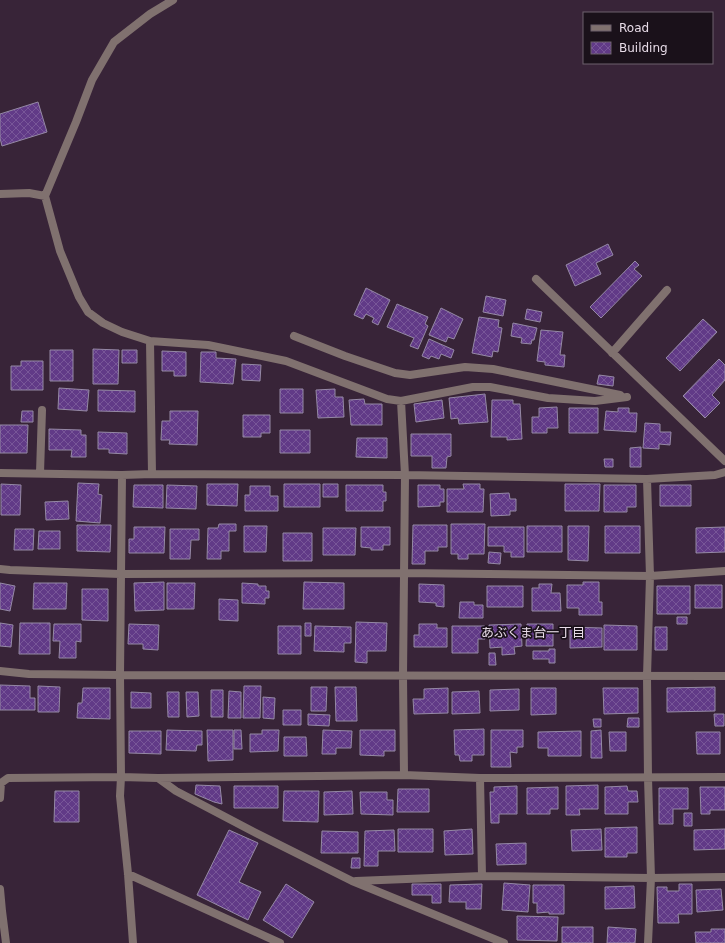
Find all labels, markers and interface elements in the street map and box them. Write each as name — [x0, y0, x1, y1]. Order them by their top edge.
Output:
legend — [583, 12, 713, 64]
text: Road — [619, 21, 649, 35]
text: Building — [619, 41, 668, 55]
district label: あぶくま台一丁目 — [481, 625, 585, 640]

